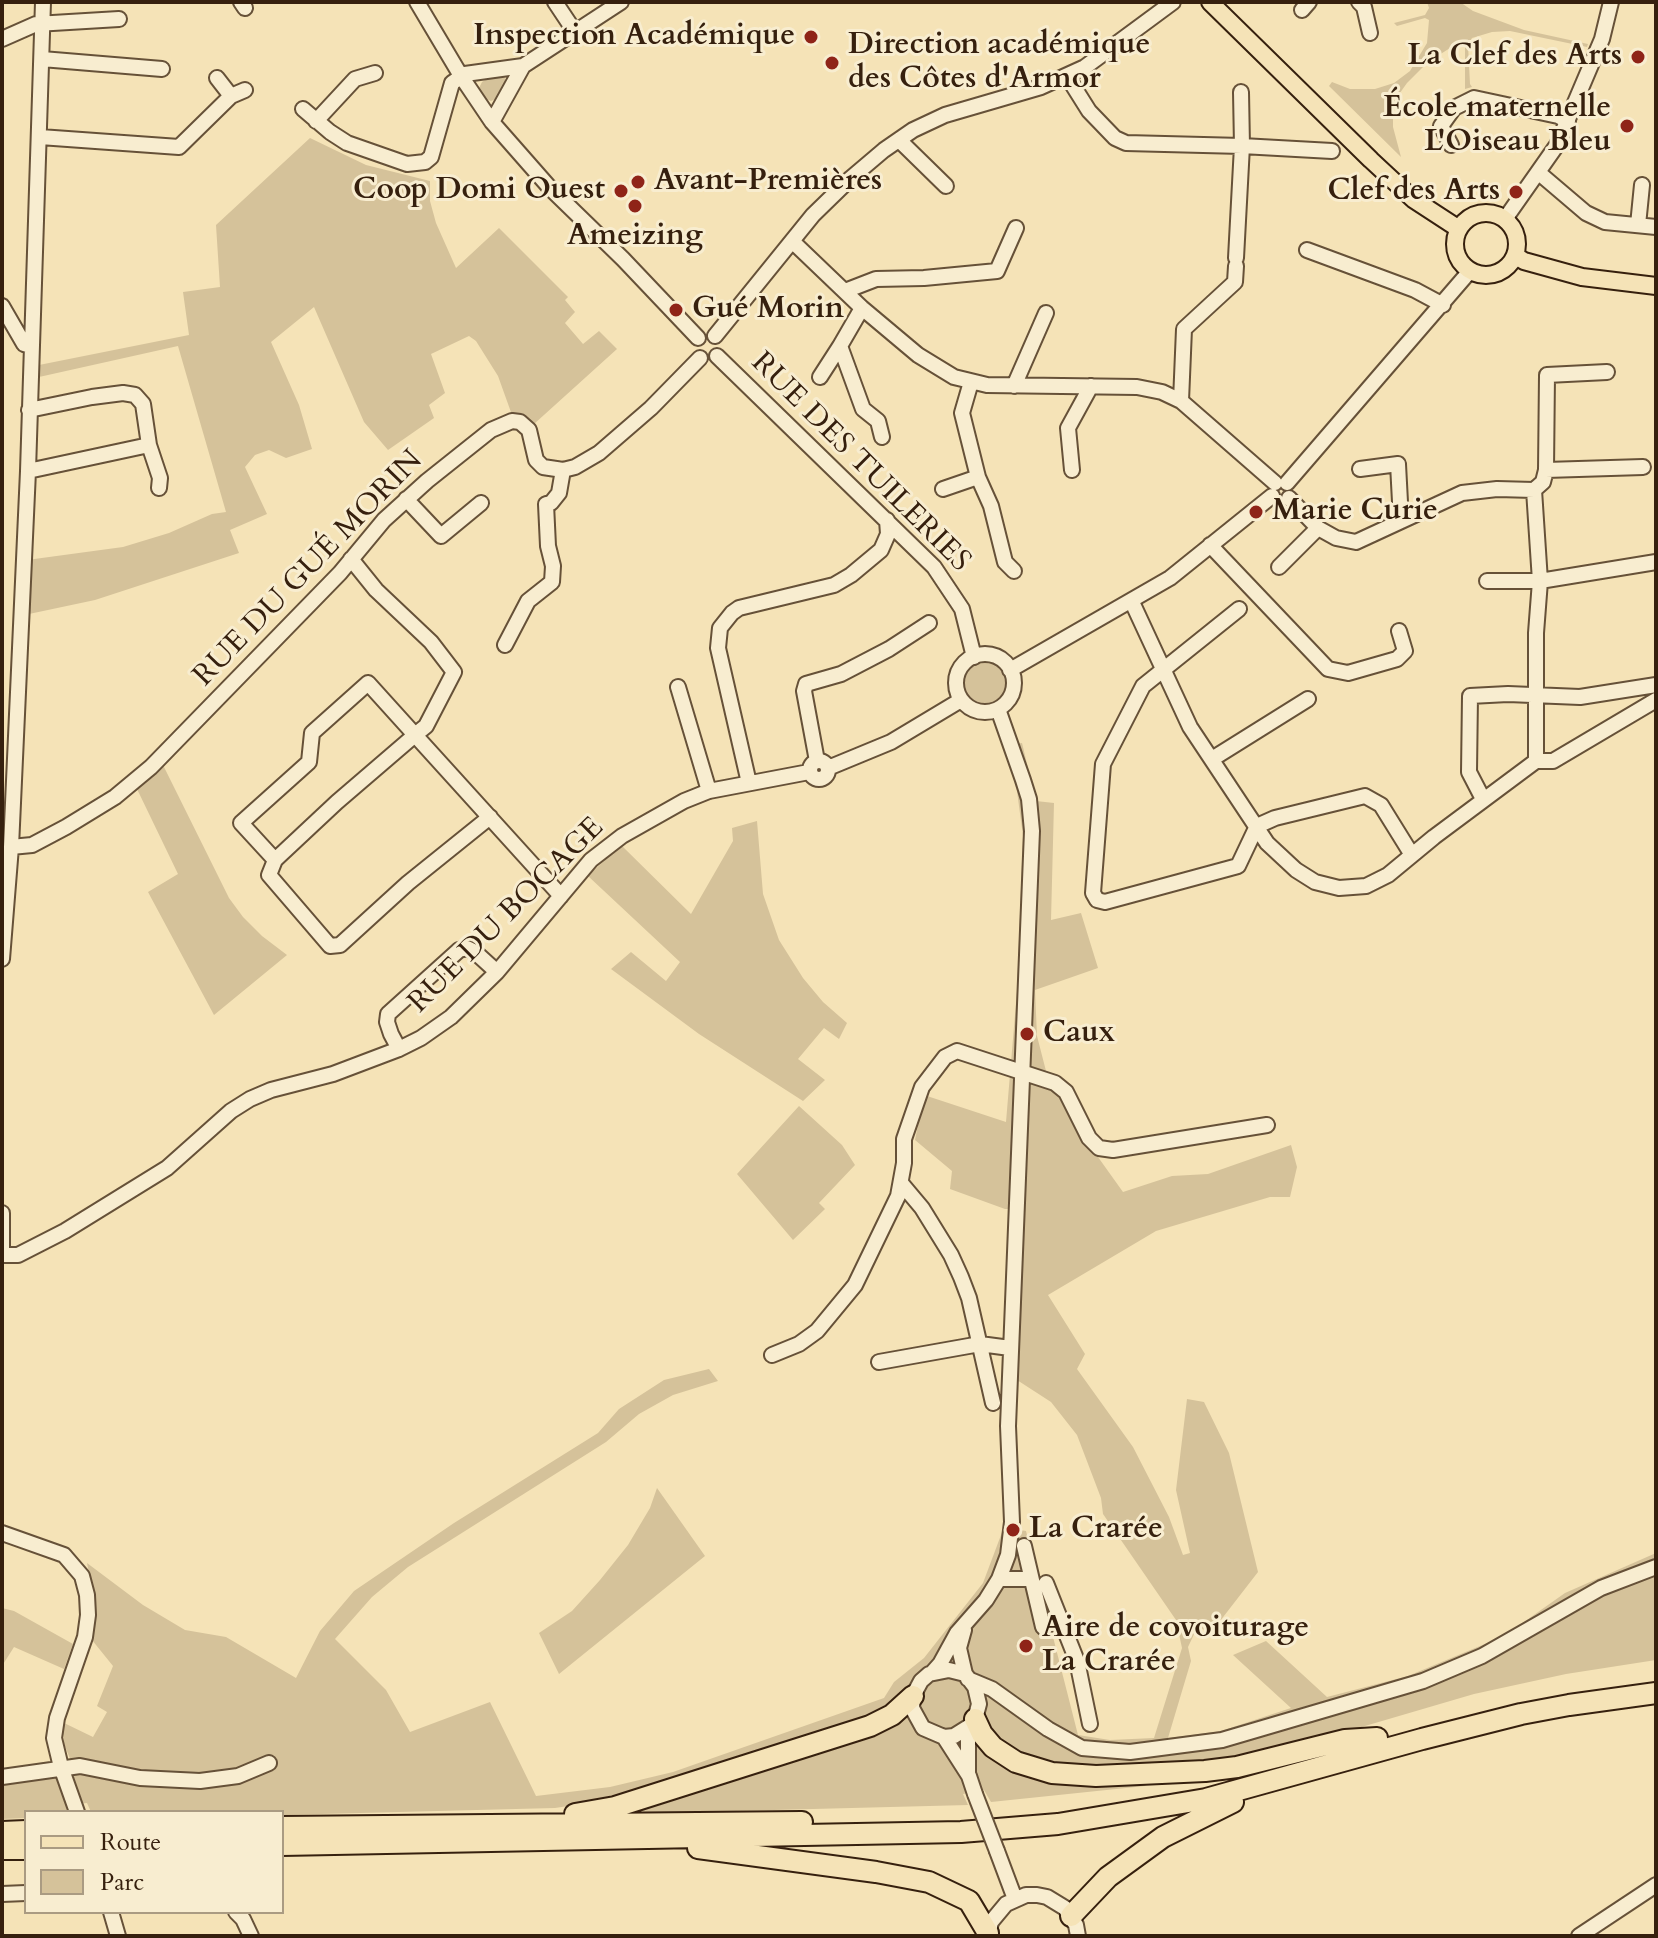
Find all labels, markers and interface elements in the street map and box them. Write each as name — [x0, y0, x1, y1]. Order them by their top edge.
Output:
place label: Inspection Académique — [473, 19, 795, 55]
marker: Inspection Académique — [802, 28, 820, 46]
place label: Direction académique des Côtes d'Armor — [848, 28, 1150, 98]
place label: La Clef des Arts — [1407, 39, 1622, 75]
marker: La Clef des Arts — [1629, 48, 1647, 66]
marker: Direction académique des Côtes d'Armor — [823, 54, 841, 72]
place label: École maternelle L'Oiseau Bleu — [1383, 91, 1611, 162]
marker: École maternelle L'Oiseau Bleu — [1618, 117, 1636, 135]
place label: Avant-Premières — [654, 164, 882, 200]
place label: Coop Domi Ouest — [353, 173, 605, 209]
marker: Avant-Premières — [629, 173, 647, 191]
place label: Clef des Arts — [1327, 174, 1500, 210]
marker: Coop Domi Ouest — [612, 182, 630, 200]
marker: Clef des Arts — [1507, 183, 1525, 201]
marker: Ameizing — [626, 197, 644, 215]
place label: Ameizing — [567, 219, 703, 255]
place label: Gué Morin — [692, 292, 844, 328]
marker: Gué Morin — [667, 301, 685, 319]
street label: RUE DES TUILERIES — [743, 346, 977, 580]
street label: RUE DU GUÉ MORIN — [187, 443, 431, 695]
place label: Marie Curie — [1272, 494, 1438, 530]
marker: Marie Curie — [1247, 503, 1265, 521]
street label: RUE DU BOCAGE — [402, 811, 612, 1021]
place label: Caux — [1043, 1016, 1115, 1052]
marker: Caux — [1018, 1025, 1036, 1043]
place label: La Crarée — [1029, 1512, 1163, 1548]
marker: La Crarée — [1004, 1521, 1022, 1539]
place label: Aire de covoiturage La Crarée — [1042, 1611, 1309, 1682]
marker: Aire de covoiturage La Crarée — [1017, 1637, 1035, 1655]
legend — [24, 1810, 284, 1914]
text: Route — [100, 1826, 161, 1859]
text: Parc — [100, 1866, 144, 1899]

